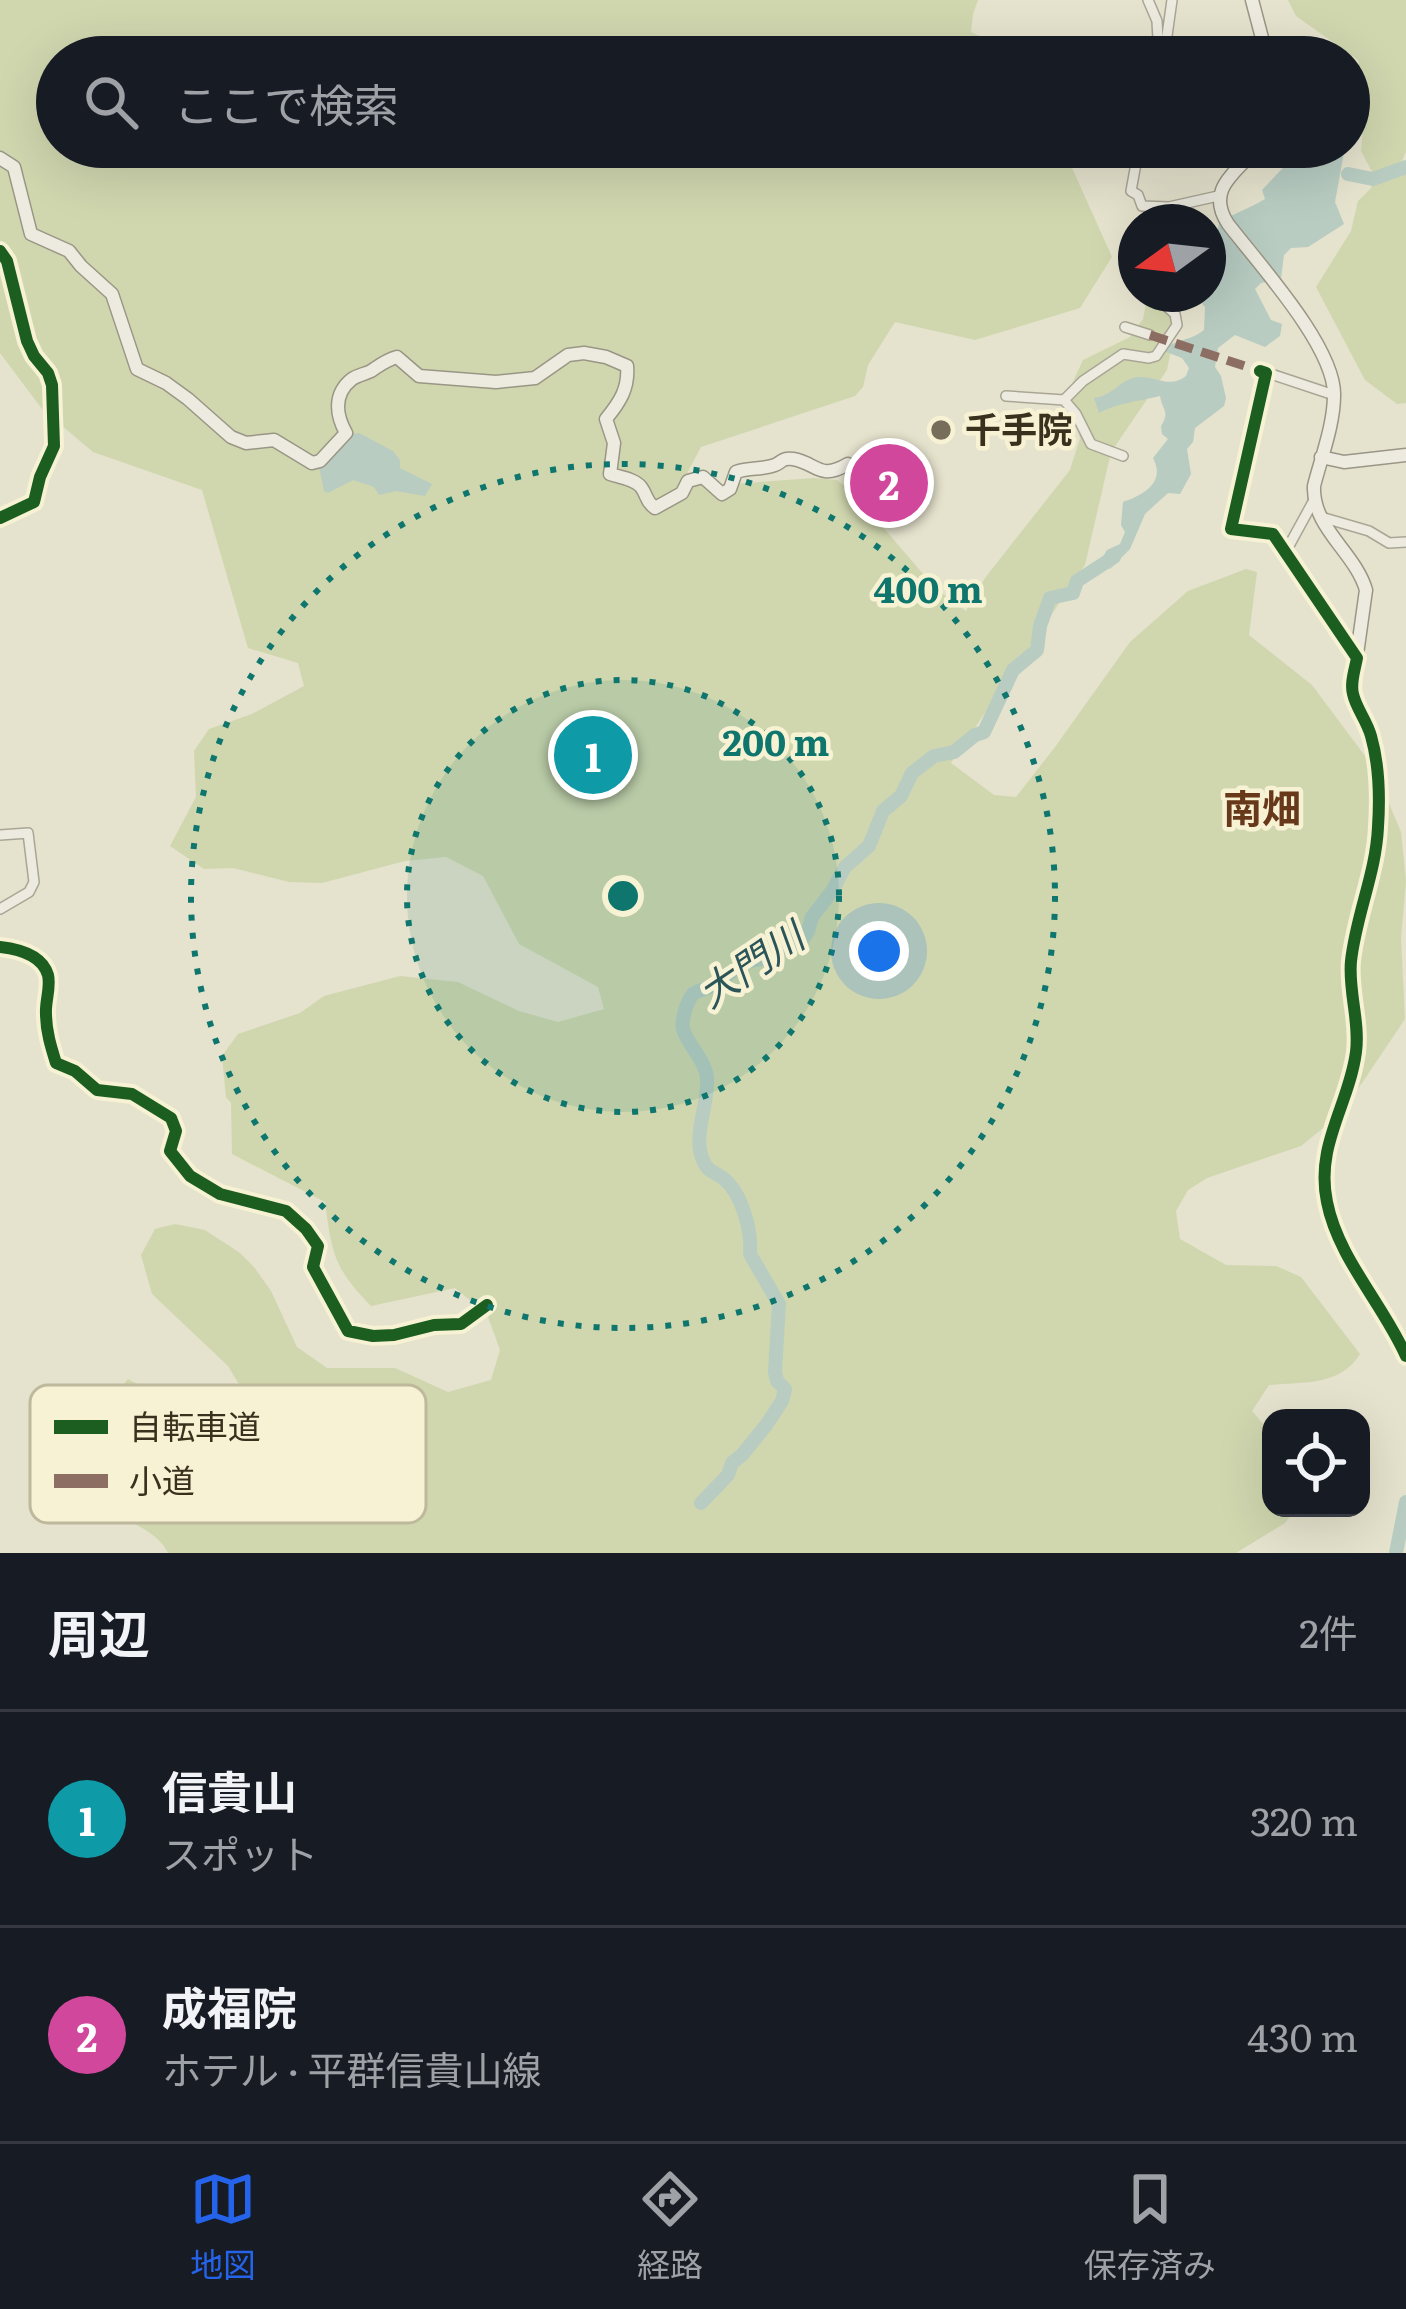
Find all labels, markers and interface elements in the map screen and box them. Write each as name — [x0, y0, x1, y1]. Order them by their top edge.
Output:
search box — [36, 36, 1370, 168]
icon: search — [78, 69, 144, 135]
text: ここで検索 — [174, 69, 399, 136]
north arrow — [1118, 204, 1226, 312]
place label: 千手院 — [965, 401, 1073, 454]
marker: 千手院 — [928, 417, 954, 443]
pin: 2 — [850, 438, 928, 528]
text: 400 m — [873, 561, 983, 614]
pin: 1 — [554, 710, 632, 800]
text: 200 m — [723, 714, 829, 767]
district label: 南畑 — [1223, 777, 1301, 835]
centre of rings — [602, 875, 644, 917]
water label: 大門川 — [685, 904, 817, 1019]
your location — [849, 921, 909, 981]
legend — [30, 1385, 426, 1523]
text: 自転車道 — [129, 1400, 261, 1449]
map controls — [1262, 1409, 1370, 1517]
button: locate — [1262, 1409, 1370, 1517]
text: 小道 — [129, 1454, 195, 1503]
text: 周辺 — [48, 1593, 150, 1669]
text: 2件 — [1299, 1602, 1358, 1660]
text: 信貴山 — [162, 1756, 297, 1823]
text: 1 — [79, 1790, 95, 1848]
text: 320 m — [1250, 1790, 1358, 1848]
text: スポット — [162, 1823, 318, 1881]
text: 成福院 — [162, 1972, 297, 2039]
text: 2 — [77, 2006, 97, 2064]
text: 430 m — [1247, 2006, 1358, 2064]
text: ホテル · 平群信貴山線 — [162, 2039, 542, 2097]
tab: 地図 — [190, 2166, 256, 2287]
tab: 経路 — [637, 2166, 703, 2287]
tab: 保存済み — [1084, 2166, 1216, 2287]

